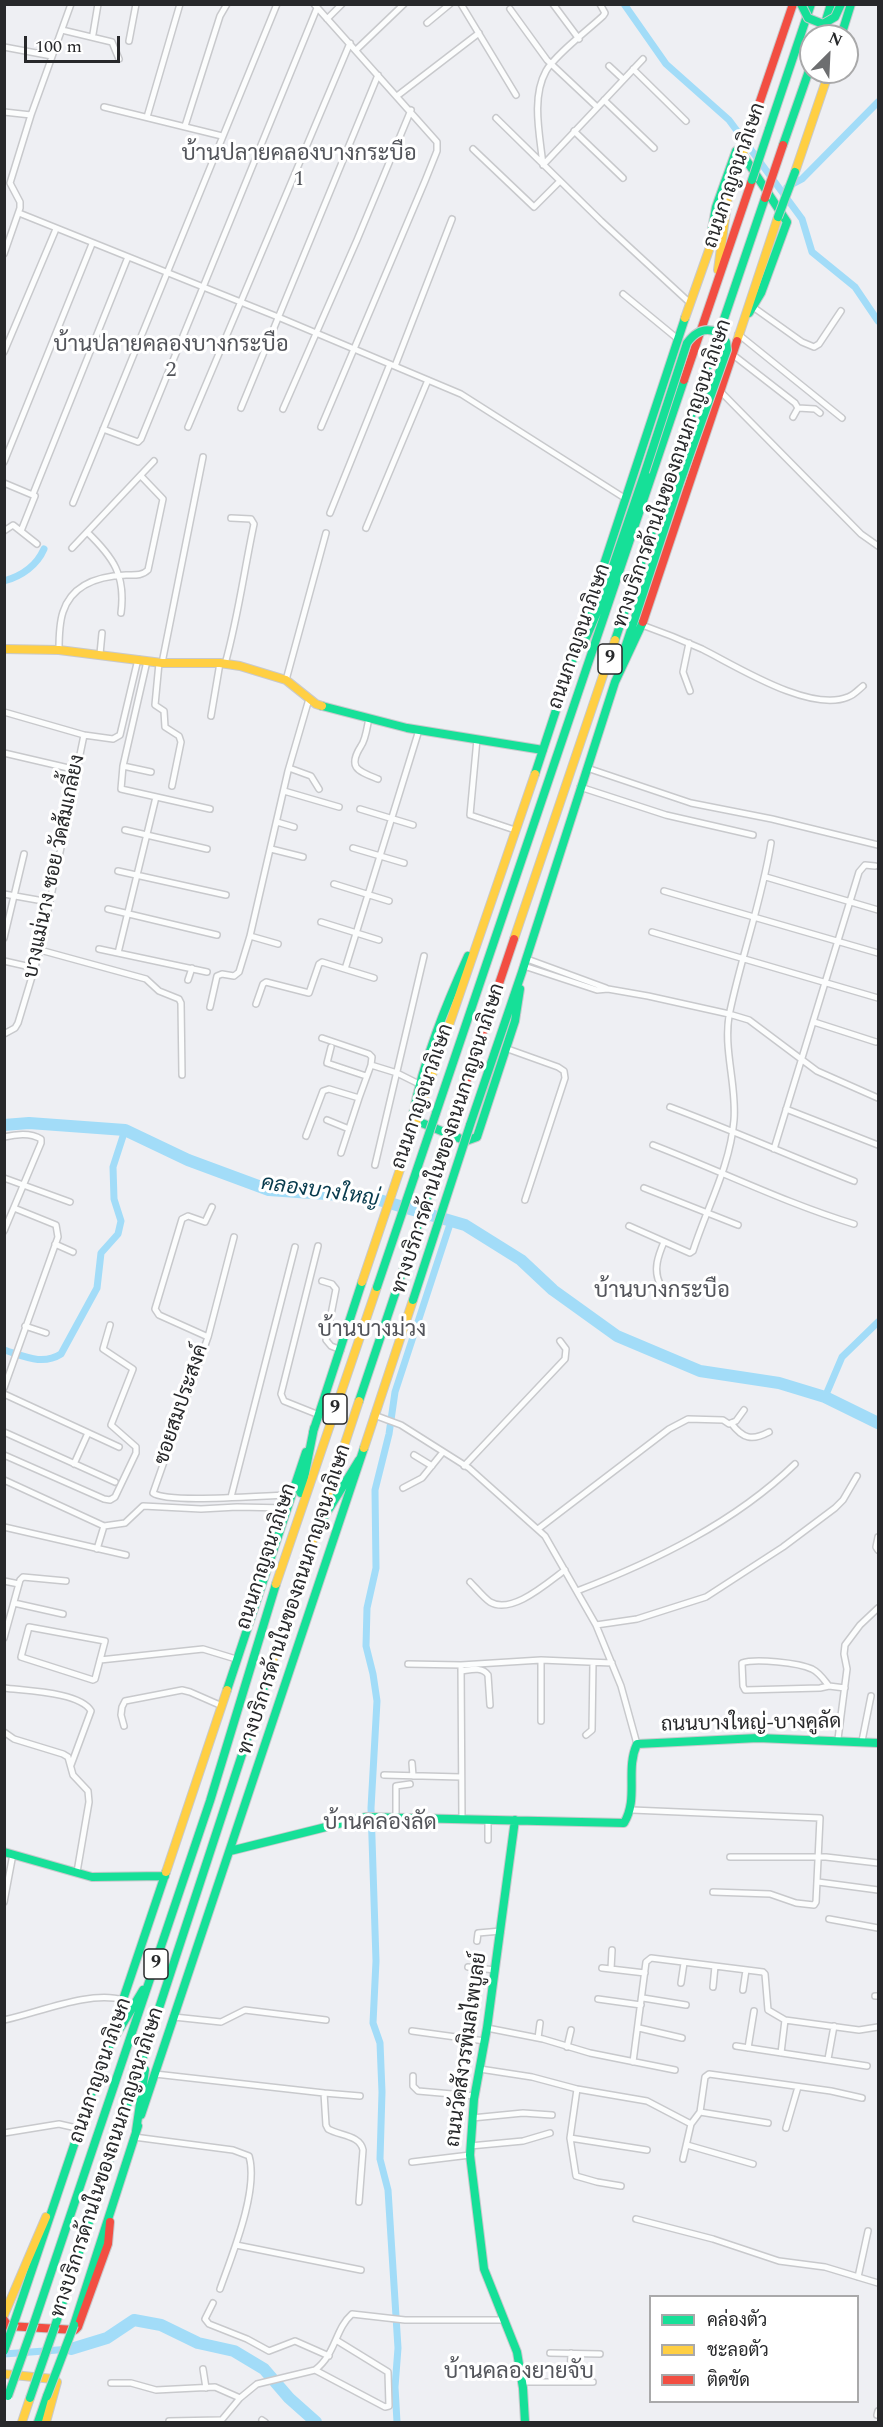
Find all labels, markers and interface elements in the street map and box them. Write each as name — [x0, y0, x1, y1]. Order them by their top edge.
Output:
scale bar — [27, 24, 123, 62]
north arrow — [799, 24, 859, 84]
text: N — [825, 26, 846, 53]
text: 100 m — [35, 33, 82, 60]
street label: ถนนกาญจนาภิเษก — [700, 100, 772, 252]
district label: บ้านปลายคลองบางกระบือ 1 — [181, 143, 417, 194]
street label: ทางบริการด้านในของถนนกาญจนาภิเษก — [610, 317, 738, 631]
district label: บ้านปลายคลองบางกระบือ 2 — [53, 334, 289, 386]
street label: ถนนกาญจนาภิเษก — [545, 561, 617, 713]
road number: 9 — [598, 644, 622, 674]
street label: บางแม่นาง ซอย วัดส้มเกลี้ยง — [21, 753, 91, 981]
street label: ทางบริการด้านในของถนนกาญจนาภิเษก — [388, 981, 512, 1297]
street label: ถนนกาญจนาภิเษก — [388, 1021, 460, 1173]
water label: คลองบางใหญ่ — [259, 1172, 381, 1214]
district label: บ้านบางกระบือ — [594, 1280, 730, 1306]
district label: บ้านบางม่วง — [318, 1319, 426, 1345]
street label: ซอยสมประสงค์ — [151, 1342, 215, 1468]
road number: 9 — [323, 1394, 347, 1424]
street label: ทางบริการด้านในของถนนกาญจนาภิเษก — [234, 1442, 358, 1758]
street label: ถนนกาญจนาภิเษก — [233, 1481, 303, 1633]
street label: ถนนบางใหญ่-บางคูลัด — [661, 1711, 841, 1739]
district label: บ้านคลองลัด — [323, 1812, 437, 1838]
road number: 9 — [144, 1949, 168, 1979]
street label: ถนนวัดสังวรพิมลไพบูลย์ — [442, 1951, 494, 2149]
street label: ถนนกาญจนาภิเษก — [66, 1995, 138, 2147]
street label: ทางบริการด้านในของถนนกาญจนาภิเษก — [47, 2005, 171, 2321]
legend — [649, 2295, 859, 2403]
text: คล่องตัว — [707, 2307, 767, 2334]
text: ชะลอตัว — [707, 2337, 769, 2364]
district label: บ้านคลองยายจับ — [444, 2361, 594, 2387]
text: ติดขัด — [707, 2367, 750, 2394]

